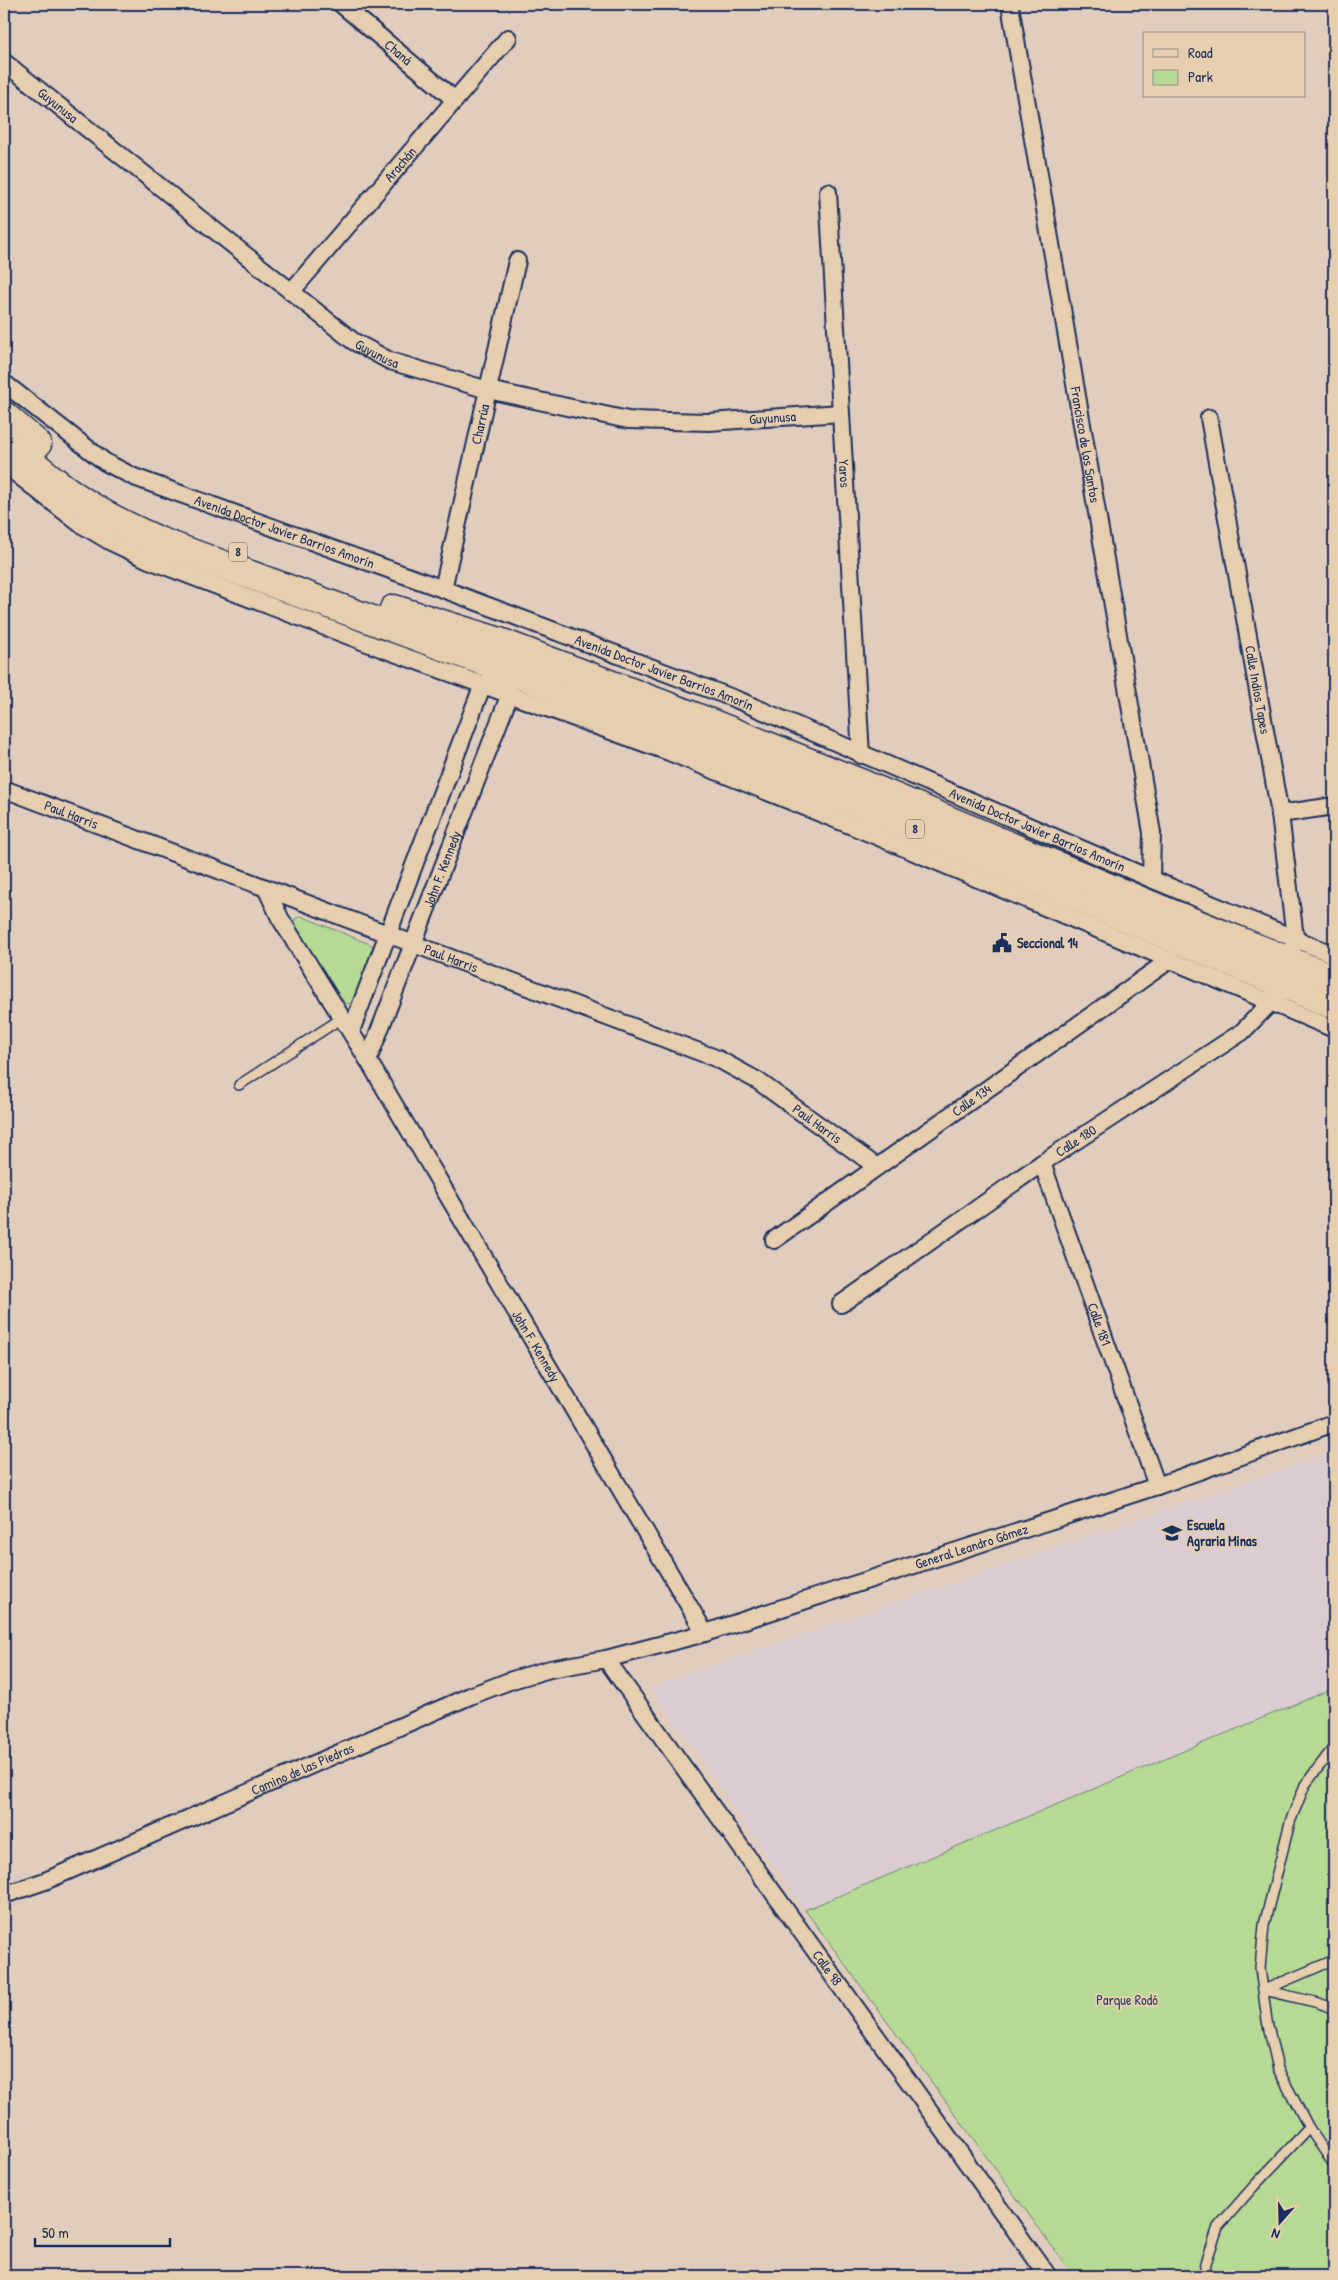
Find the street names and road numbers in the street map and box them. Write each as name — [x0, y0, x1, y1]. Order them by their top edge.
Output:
street label: Chaná — [381, 35, 417, 69]
street label: Guyunusa — [34, 83, 83, 127]
street label: Arachán — [379, 142, 420, 186]
street label: Guyunusa — [352, 334, 401, 372]
street label: Francisco de los Santos — [1066, 384, 1105, 504]
street label: Charrúa — [466, 401, 494, 446]
street label: Guyunusa — [749, 406, 797, 428]
street label: Yaros — [835, 459, 855, 488]
street label: Avenida Doctor Javier Barrios Amorín — [192, 490, 377, 572]
road number: 8 — [229, 542, 247, 562]
street label: Avenida Doctor Javier Barrios Amorín — [572, 629, 757, 715]
street label: Calle Indios Tapes — [1241, 644, 1275, 735]
street label: Avenida Doctor Javier Barrios Amorín — [947, 783, 1128, 876]
street label: Paul Harris — [42, 795, 101, 833]
road number: 8 — [906, 820, 924, 839]
street label: John F. Kennedy — [418, 828, 466, 910]
street label: Paul Harris — [422, 939, 481, 976]
street label: Calle 134 — [948, 1079, 995, 1120]
street label: Paul Harris — [789, 1099, 846, 1148]
street label: Calle 180 — [1051, 1120, 1100, 1161]
street label: Calle 181 — [1083, 1300, 1116, 1348]
street label: John F. Kennedy — [508, 1306, 565, 1386]
street label: General Leandro Gómez — [912, 1519, 1031, 1573]
street label: Camino de las Piedras — [248, 1738, 357, 1799]
street label: Calle 98 — [809, 1946, 847, 1989]

